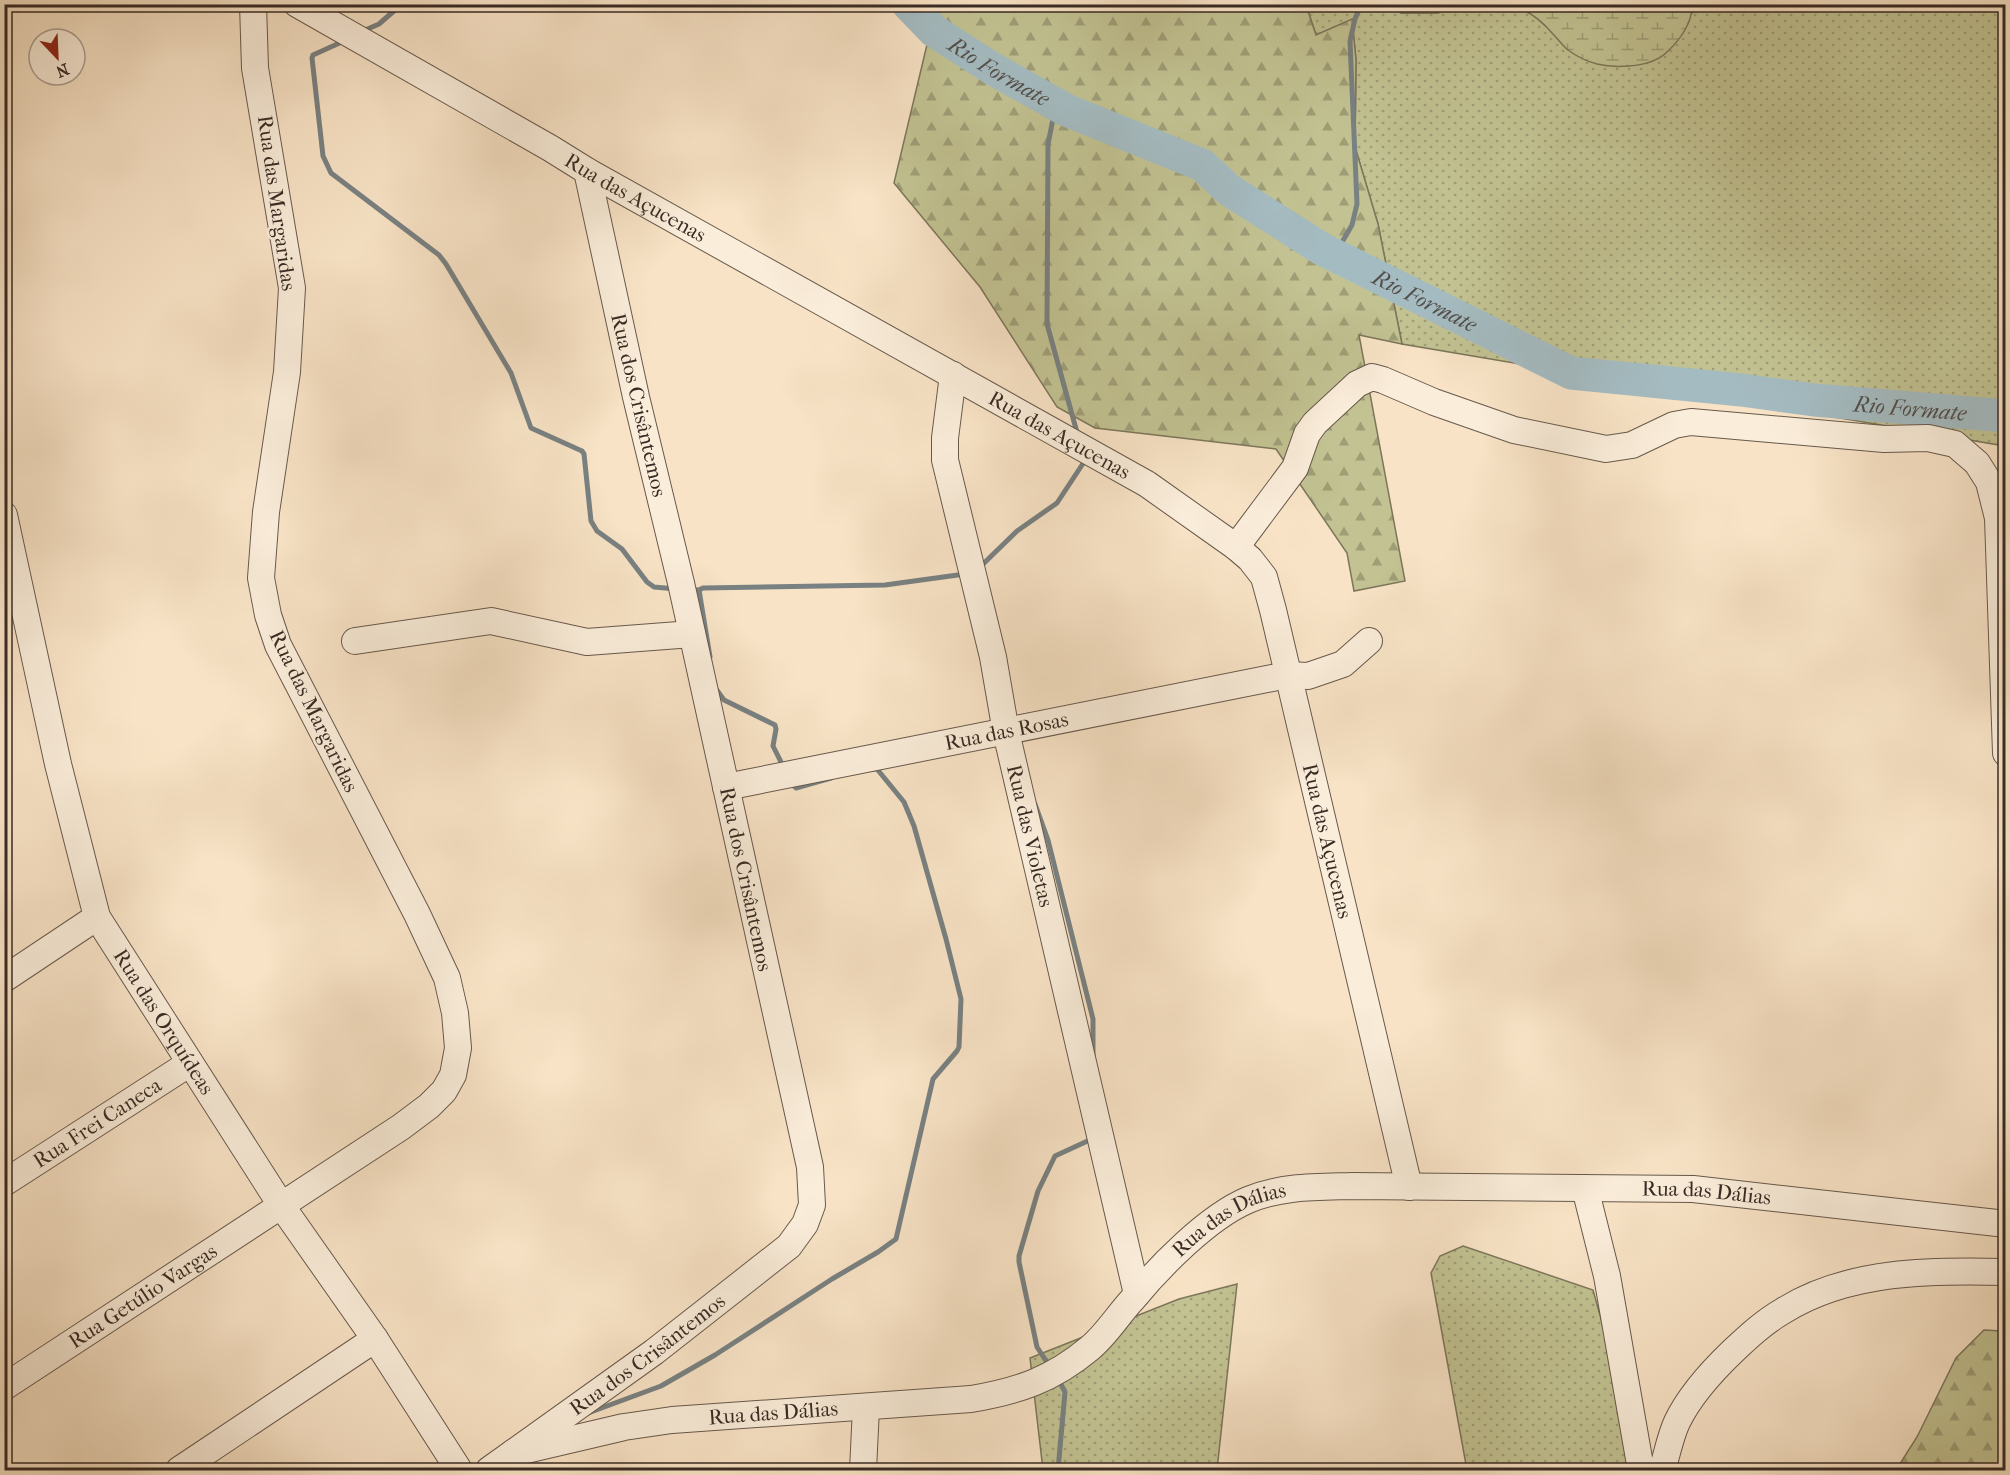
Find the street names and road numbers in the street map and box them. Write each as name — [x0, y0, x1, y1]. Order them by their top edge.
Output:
street label: Rua das Margaridas — [253, 114, 301, 293]
street label: Rua das Açucenas — [560, 148, 711, 247]
street label: Rua dos Crisântemos — [606, 311, 672, 499]
street label: Rua das Açucenas — [984, 386, 1135, 484]
street label: Rua das Margaridas — [264, 626, 364, 796]
street label: Rua das Rosas — [943, 707, 1071, 755]
street label: Rua das Açucenas — [1298, 761, 1357, 921]
street label: Rua das Violetas — [1002, 762, 1058, 910]
street label: Rua dos Crisântemos — [715, 785, 777, 974]
street label: Rua das Orquídeas — [109, 944, 219, 1099]
street label: Rua Frei Caneca — [29, 1073, 166, 1173]
street label: Rua das Dálias — [1642, 1177, 1773, 1210]
street label: Rua das Dálias — [1167, 1178, 1288, 1262]
street label: Rua Getúlio Vargas — [64, 1239, 222, 1353]
street label: Rua dos Crisântemos — [565, 1289, 730, 1420]
street label: Rua das Dálias — [708, 1396, 839, 1429]

